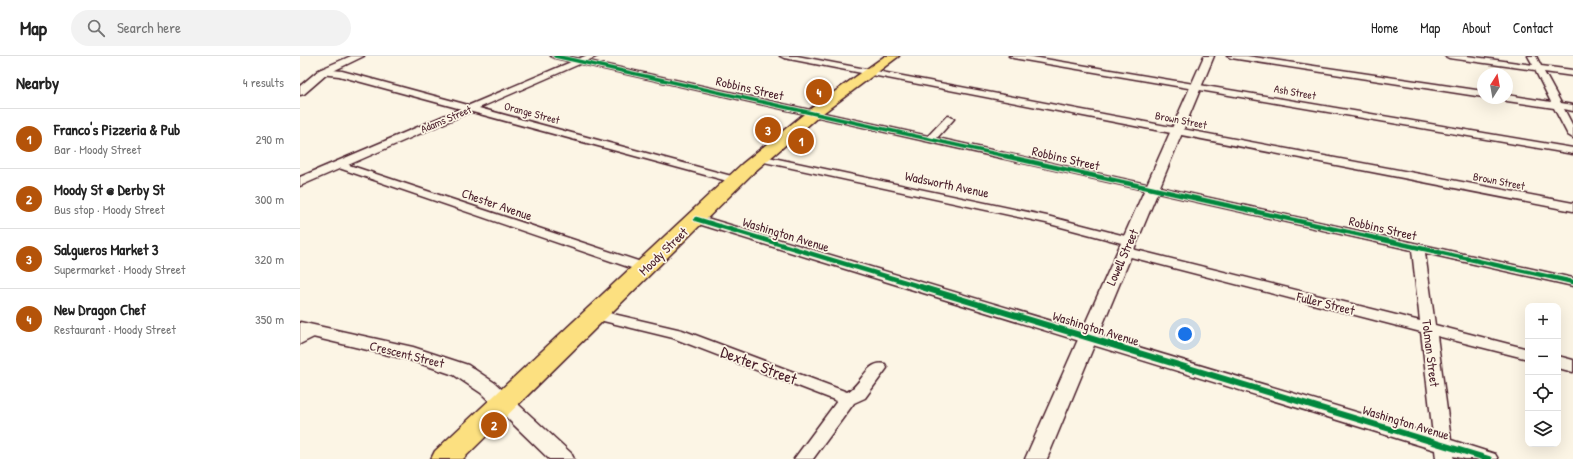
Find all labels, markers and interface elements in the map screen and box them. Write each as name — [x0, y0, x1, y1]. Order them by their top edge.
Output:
search box — [71, 10, 351, 46]
text: Map — [20, 15, 47, 41]
icon: search — [85, 17, 107, 39]
text: Search here — [117, 17, 181, 38]
text: Home — [1371, 18, 1398, 37]
text: Map — [1420, 18, 1440, 37]
text: About — [1462, 18, 1491, 37]
text: Contact — [1513, 18, 1553, 37]
north arrow — [1477, 68, 1513, 104]
text: Nearby — [16, 71, 59, 94]
street label: Robbins Street — [714, 71, 786, 105]
text: 4 results — [243, 73, 284, 91]
pin: 4 — [806, 77, 832, 107]
street label: Ash Street — [1273, 81, 1317, 103]
street label: Orange Street — [503, 99, 562, 127]
street label: Adams Street — [418, 102, 474, 136]
street label: Brown Street — [1154, 108, 1208, 132]
pin: 3 — [755, 115, 781, 145]
text: Franco's Pizzeria & Pub — [54, 119, 180, 140]
pin: 1 — [788, 126, 814, 156]
text: 1 — [27, 130, 31, 148]
text: 290 m — [255, 130, 284, 148]
text: Bar · Moody Street — [54, 140, 141, 158]
street label: Robbins Street — [1030, 141, 1102, 175]
street label: Wadsworth Avenue — [903, 166, 991, 202]
street label: Brown Street — [1472, 169, 1526, 193]
text: Moody St @ Derby St — [54, 179, 165, 200]
street label: Chester Avenue — [459, 184, 535, 224]
text: 2 — [26, 190, 32, 208]
text: 300 m — [255, 190, 284, 208]
text: Bus stop · Moody Street — [54, 200, 165, 218]
street label: Robbins Street — [1347, 211, 1419, 245]
street label: Washington Avenue — [740, 212, 832, 256]
street label: Moody Street — [634, 223, 692, 279]
street label: Lowell Street — [1102, 225, 1143, 288]
text: Salgueros Market 3 — [54, 239, 159, 260]
text: 3 — [26, 250, 32, 268]
text: 320 m — [254, 250, 284, 268]
text: Supermarket · Moody Street — [54, 260, 186, 278]
street label: Fuller Street — [1294, 287, 1357, 319]
text: New Dragon Chef — [54, 299, 146, 320]
map controls — [1525, 303, 1561, 447]
button: + — [1525, 303, 1561, 339]
street label: Washington Avenue — [1050, 306, 1142, 350]
text: 4 — [27, 310, 31, 328]
text: 350 m — [255, 310, 284, 328]
street label: Tolman Street — [1418, 318, 1444, 388]
text: Restaurant · Moody Street — [54, 320, 176, 338]
your location — [1175, 324, 1195, 344]
street label: Crescent Street — [368, 336, 447, 372]
button: − — [1525, 339, 1561, 375]
street label: Dexter Street — [718, 340, 801, 390]
button: locate — [1525, 375, 1561, 411]
street label: Washington Avenue — [1360, 400, 1452, 444]
pin: 2 — [481, 410, 507, 440]
button: layers — [1525, 411, 1561, 447]

